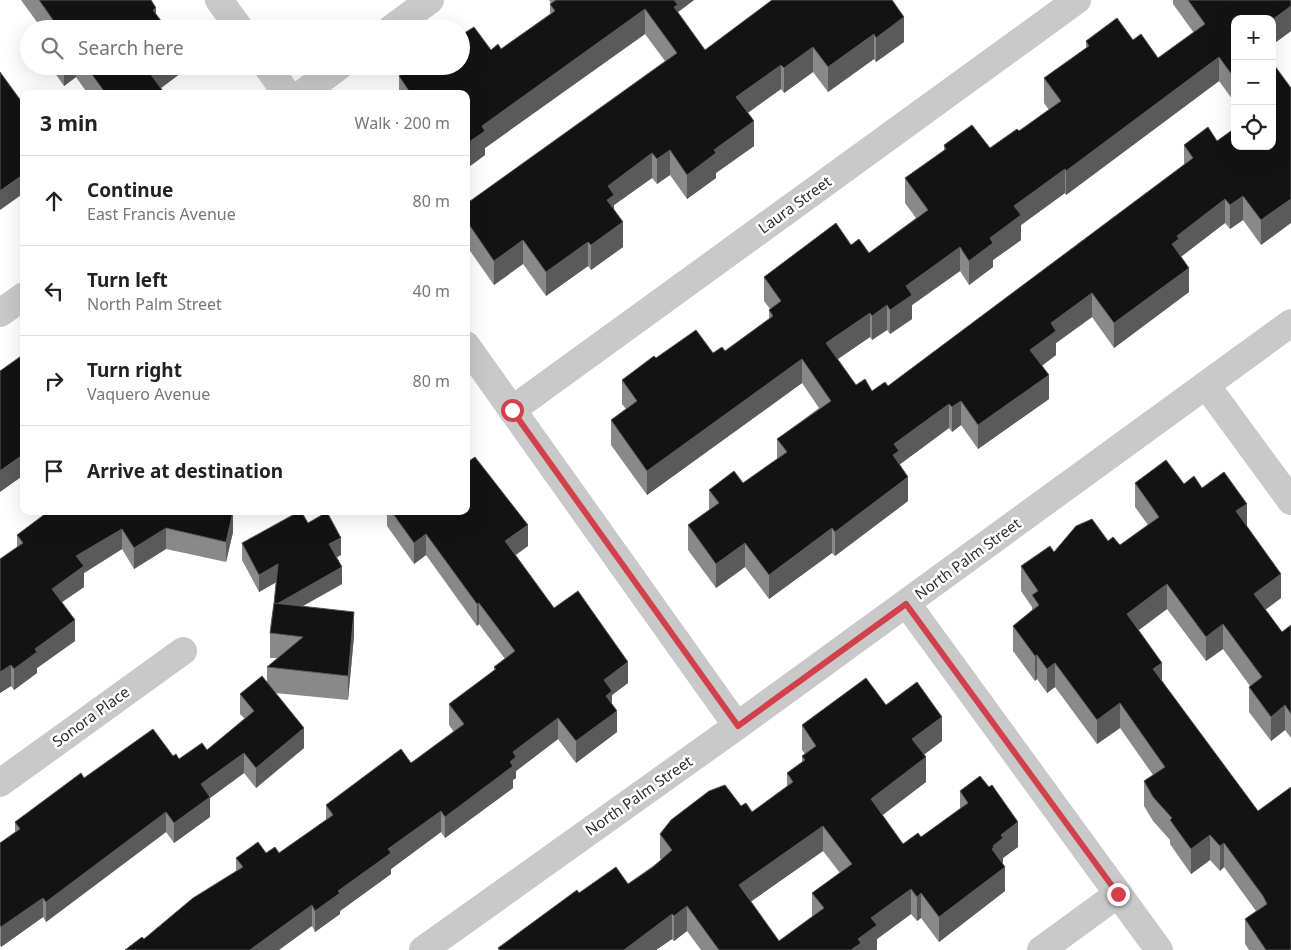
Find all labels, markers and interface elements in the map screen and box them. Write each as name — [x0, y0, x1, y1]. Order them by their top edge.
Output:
map controls — [1231, 15, 1276, 150]
button: + — [1231, 15, 1276, 60]
search box — [20, 20, 470, 75]
icon: search — [38, 34, 66, 62]
text: Search here — [78, 35, 184, 61]
button: − — [1231, 60, 1276, 105]
button: locate — [1231, 105, 1276, 150]
text: 3 min — [40, 109, 98, 137]
text: Walk · 200 m — [355, 112, 450, 134]
street label: Laura Street — [754, 171, 835, 237]
text: Continue — [87, 177, 173, 203]
icon: ahead — [40, 187, 68, 215]
text: 80 m — [413, 190, 450, 212]
text: East Francis Avenue — [87, 203, 236, 225]
text: Turn left — [87, 267, 168, 293]
icon: left — [40, 277, 68, 305]
text: 40 m — [413, 280, 450, 302]
text: North Palm Street — [87, 293, 222, 315]
text: Turn right — [87, 357, 182, 383]
icon: right — [40, 367, 68, 395]
text: 80 m — [413, 370, 450, 392]
text: Vaquero Avenue — [87, 383, 210, 405]
route start — [501, 399, 524, 422]
icon: arrive — [40, 457, 68, 485]
text: Arrive at destination — [87, 458, 283, 484]
street label: North Palm Street — [910, 513, 1025, 603]
street label: Sonora Place — [48, 681, 133, 751]
street label: North Palm Street — [581, 750, 696, 840]
route end — [1107, 883, 1130, 906]

